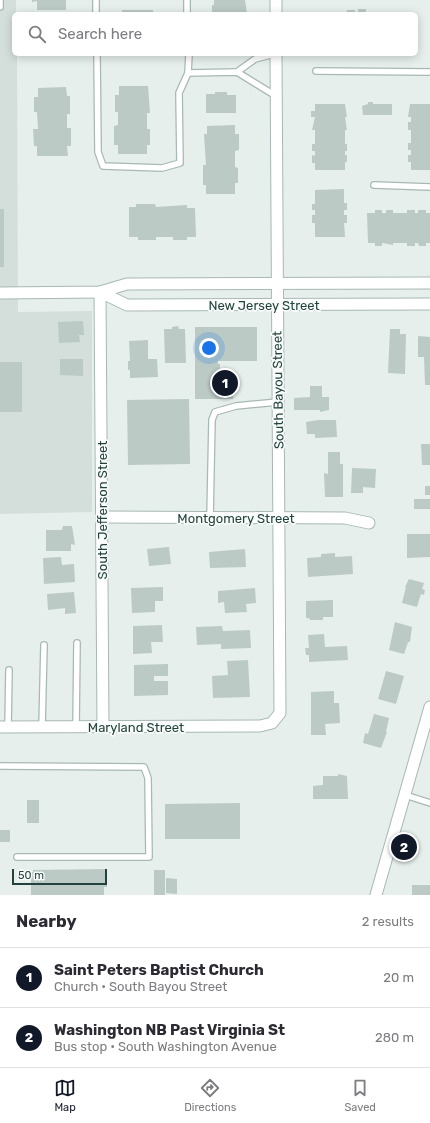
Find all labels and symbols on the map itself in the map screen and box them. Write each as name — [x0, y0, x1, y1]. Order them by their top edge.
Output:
street label: New Jersey Street — [208, 298, 320, 313]
street label: South Bayou Street — [269, 331, 287, 449]
your location — [199, 338, 219, 358]
pin: 1 — [212, 368, 238, 398]
street label: South Jefferson Street — [95, 441, 110, 579]
street label: Montgomery Street — [177, 511, 295, 527]
street label: Maryland Street — [88, 720, 184, 735]
pin: 2 — [391, 832, 417, 862]
scale bar — [12, 867, 107, 886]

